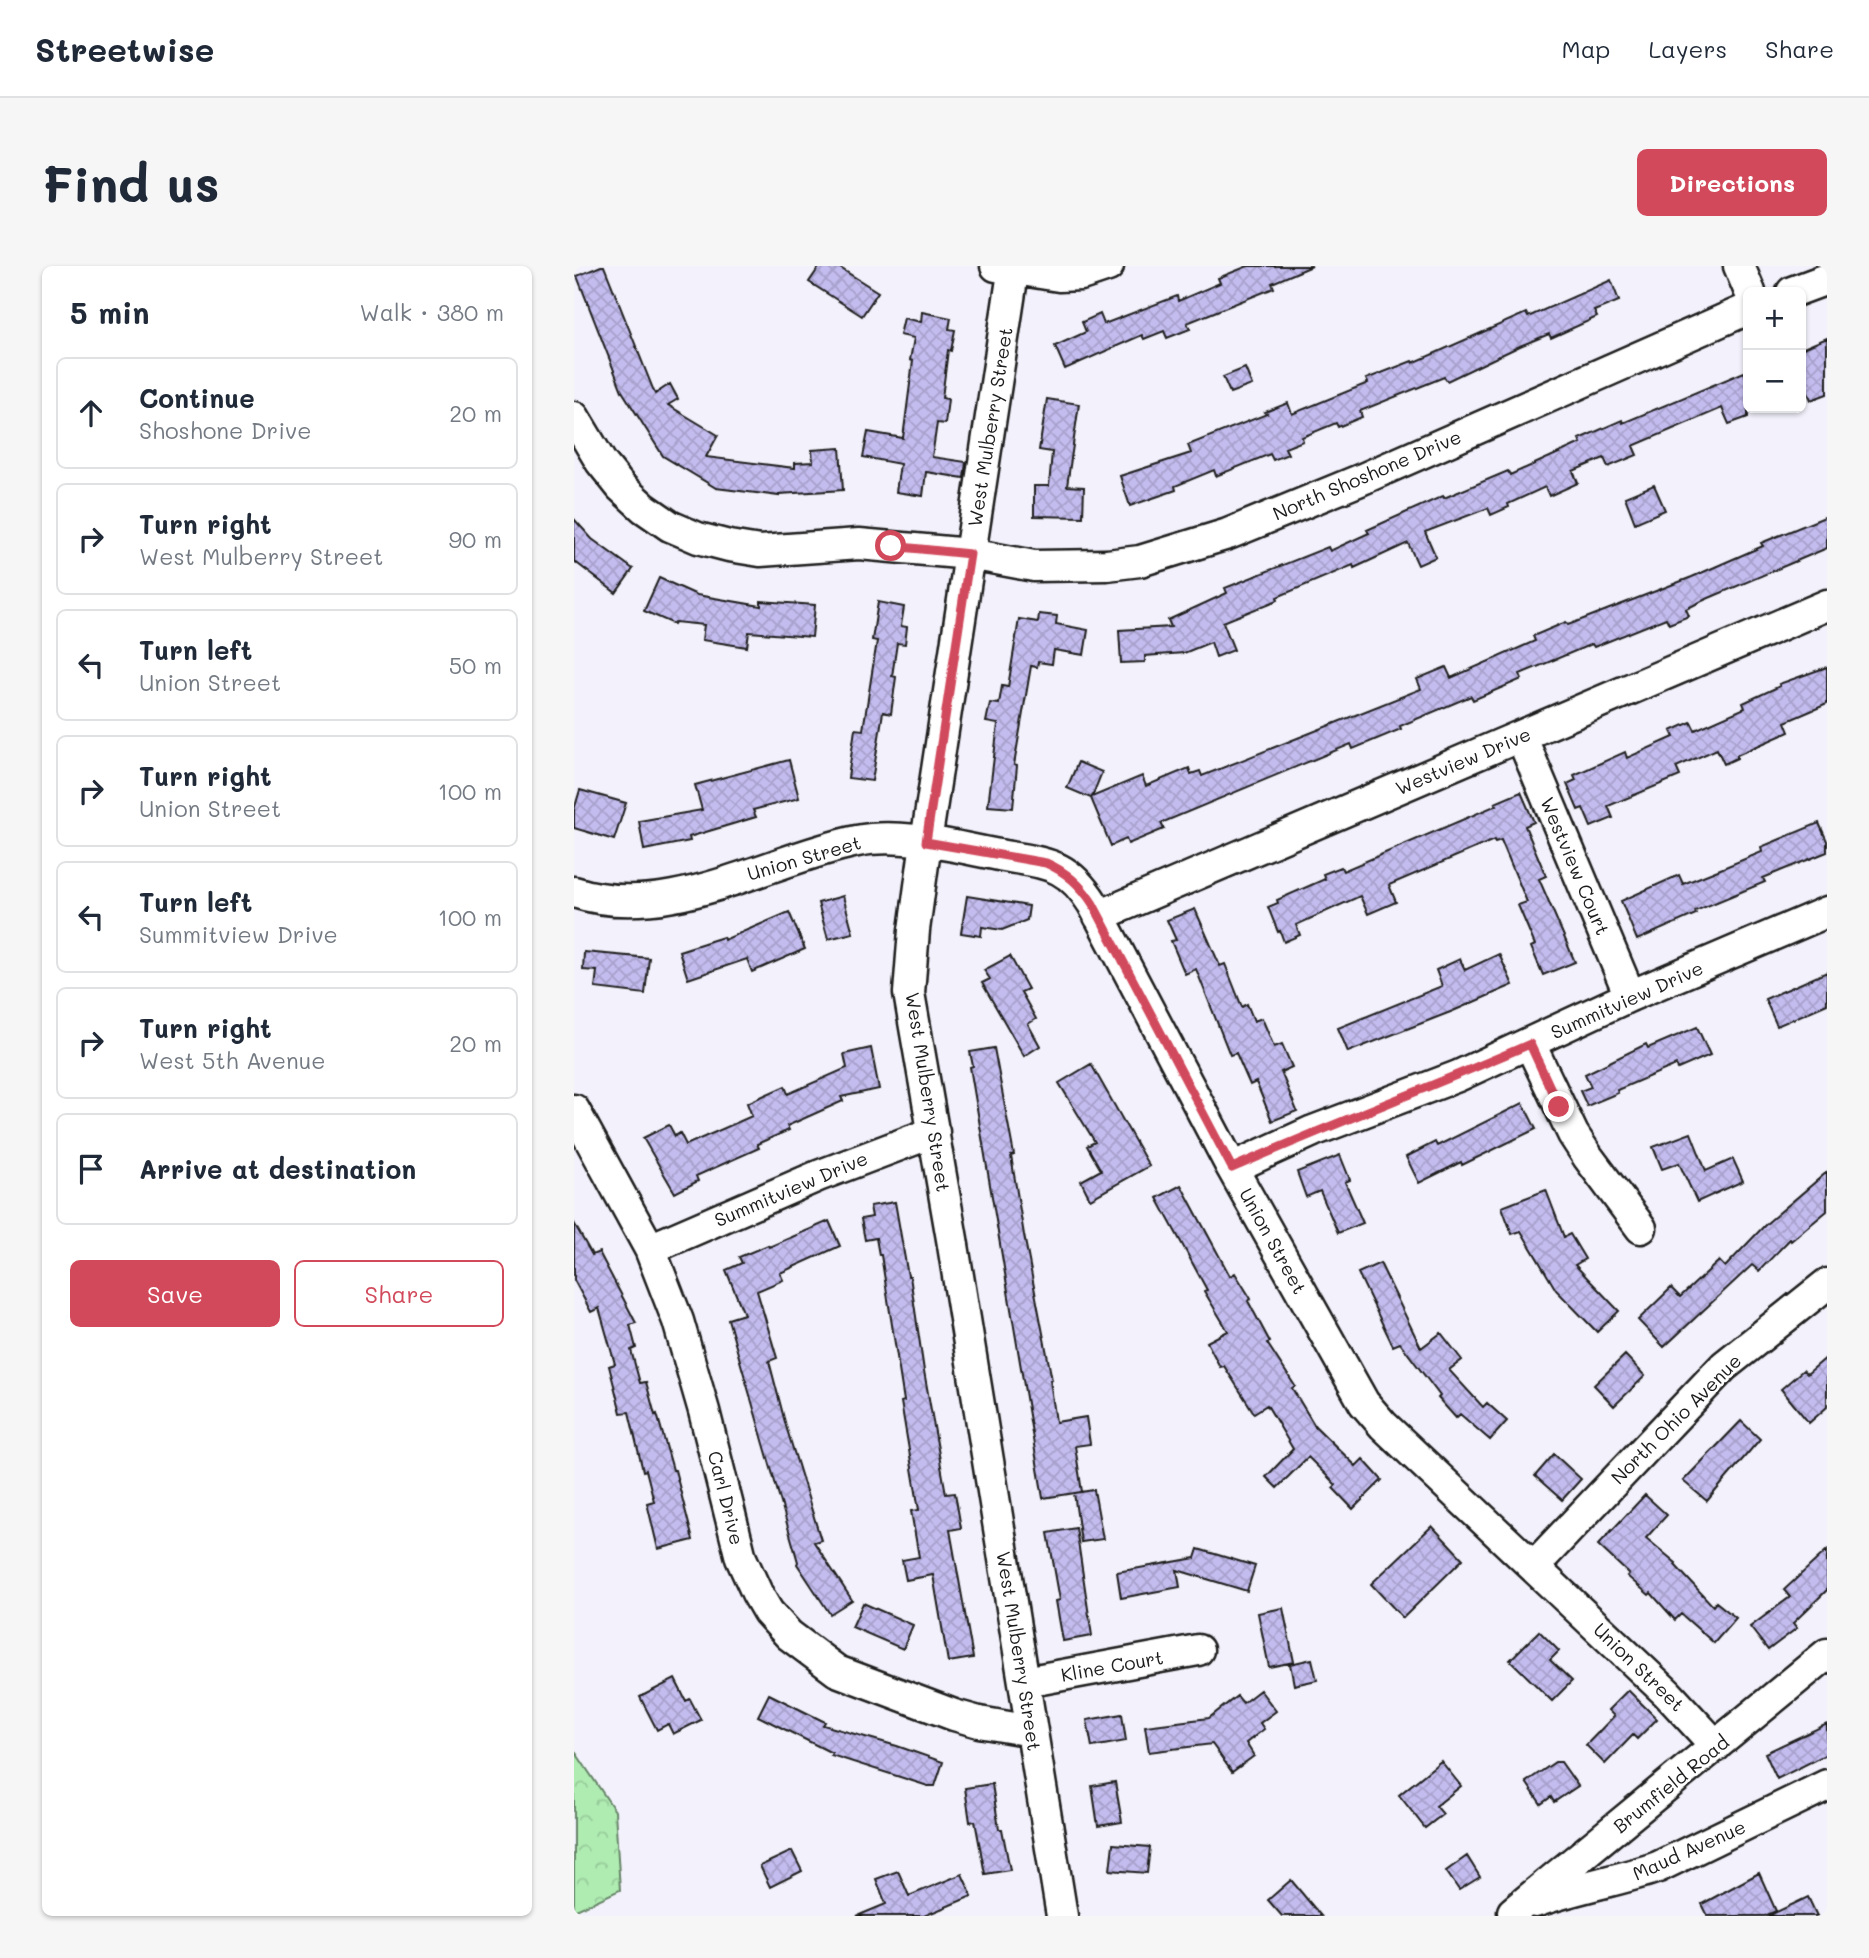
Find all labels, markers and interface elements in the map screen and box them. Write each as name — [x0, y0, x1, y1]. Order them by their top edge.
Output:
text: Streetwise — [35, 27, 214, 70]
text: Map — [1562, 33, 1610, 64]
text: Layers — [1648, 33, 1727, 64]
text: Share — [1765, 33, 1834, 64]
button: Directions — [1637, 149, 1827, 216]
text: Find us — [42, 151, 220, 214]
map controls — [1743, 287, 1806, 413]
button: + — [1743, 287, 1806, 350]
text: 5 min — [70, 292, 150, 332]
text: Walk · 380 m — [359, 297, 504, 327]
street label: West Mulberry Street — [961, 325, 1018, 529]
button: − — [1743, 350, 1806, 413]
text: Continue — [139, 381, 255, 415]
icon: ahead — [72, 394, 110, 432]
text: 20 m — [449, 398, 502, 428]
text: Shoshone Drive — [139, 415, 311, 445]
street label: North Shoshone Drive — [1269, 423, 1465, 526]
text: Turn right — [139, 507, 272, 541]
icon: right — [72, 520, 110, 558]
text: 90 m — [449, 524, 502, 554]
route start — [875, 530, 906, 561]
text: West Mulberry Street — [139, 541, 383, 571]
text: Turn left — [139, 633, 252, 667]
icon: left — [72, 646, 110, 684]
text: 50 m — [449, 650, 502, 680]
text: Union Street — [139, 667, 281, 697]
street label: Westview Drive — [1391, 721, 1534, 800]
text: Turn right — [139, 759, 272, 793]
icon: right — [72, 772, 110, 810]
text: 100 m — [438, 776, 502, 806]
text: Union Street — [139, 793, 281, 823]
street label: Westview Court — [1535, 793, 1616, 939]
street label: Union Street — [744, 829, 864, 886]
text: Turn left — [139, 885, 252, 919]
icon: left — [72, 898, 110, 936]
text: 100 m — [438, 902, 502, 932]
text: Summitview Drive — [139, 919, 338, 949]
street label: Summitview Drive — [1547, 955, 1707, 1044]
street label: West Mulberry Street — [900, 990, 957, 1194]
text: Turn right — [139, 1011, 272, 1045]
icon: right — [72, 1024, 110, 1062]
text: 20 m — [449, 1028, 502, 1058]
text: West 5th Avenue — [139, 1045, 326, 1075]
route end — [1543, 1091, 1574, 1122]
street label: Summitview Drive — [710, 1145, 871, 1232]
icon: arrive — [72, 1150, 110, 1188]
text: Arrive at destination — [139, 1152, 416, 1186]
street label: Union Street — [1234, 1183, 1313, 1298]
button: Save — [70, 1260, 280, 1327]
button: Share — [294, 1260, 504, 1327]
street label: North Ohio Avenue — [1605, 1348, 1746, 1489]
street label: Carl Drive — [703, 1448, 750, 1547]
street label: West Mulberry Street — [991, 1549, 1048, 1753]
street label: Union Street — [1588, 1617, 1690, 1716]
street label: Kline Court — [1059, 1644, 1165, 1687]
street label: Brumfield Road — [1608, 1729, 1734, 1838]
street label: Maud Avenue — [1628, 1813, 1749, 1886]

